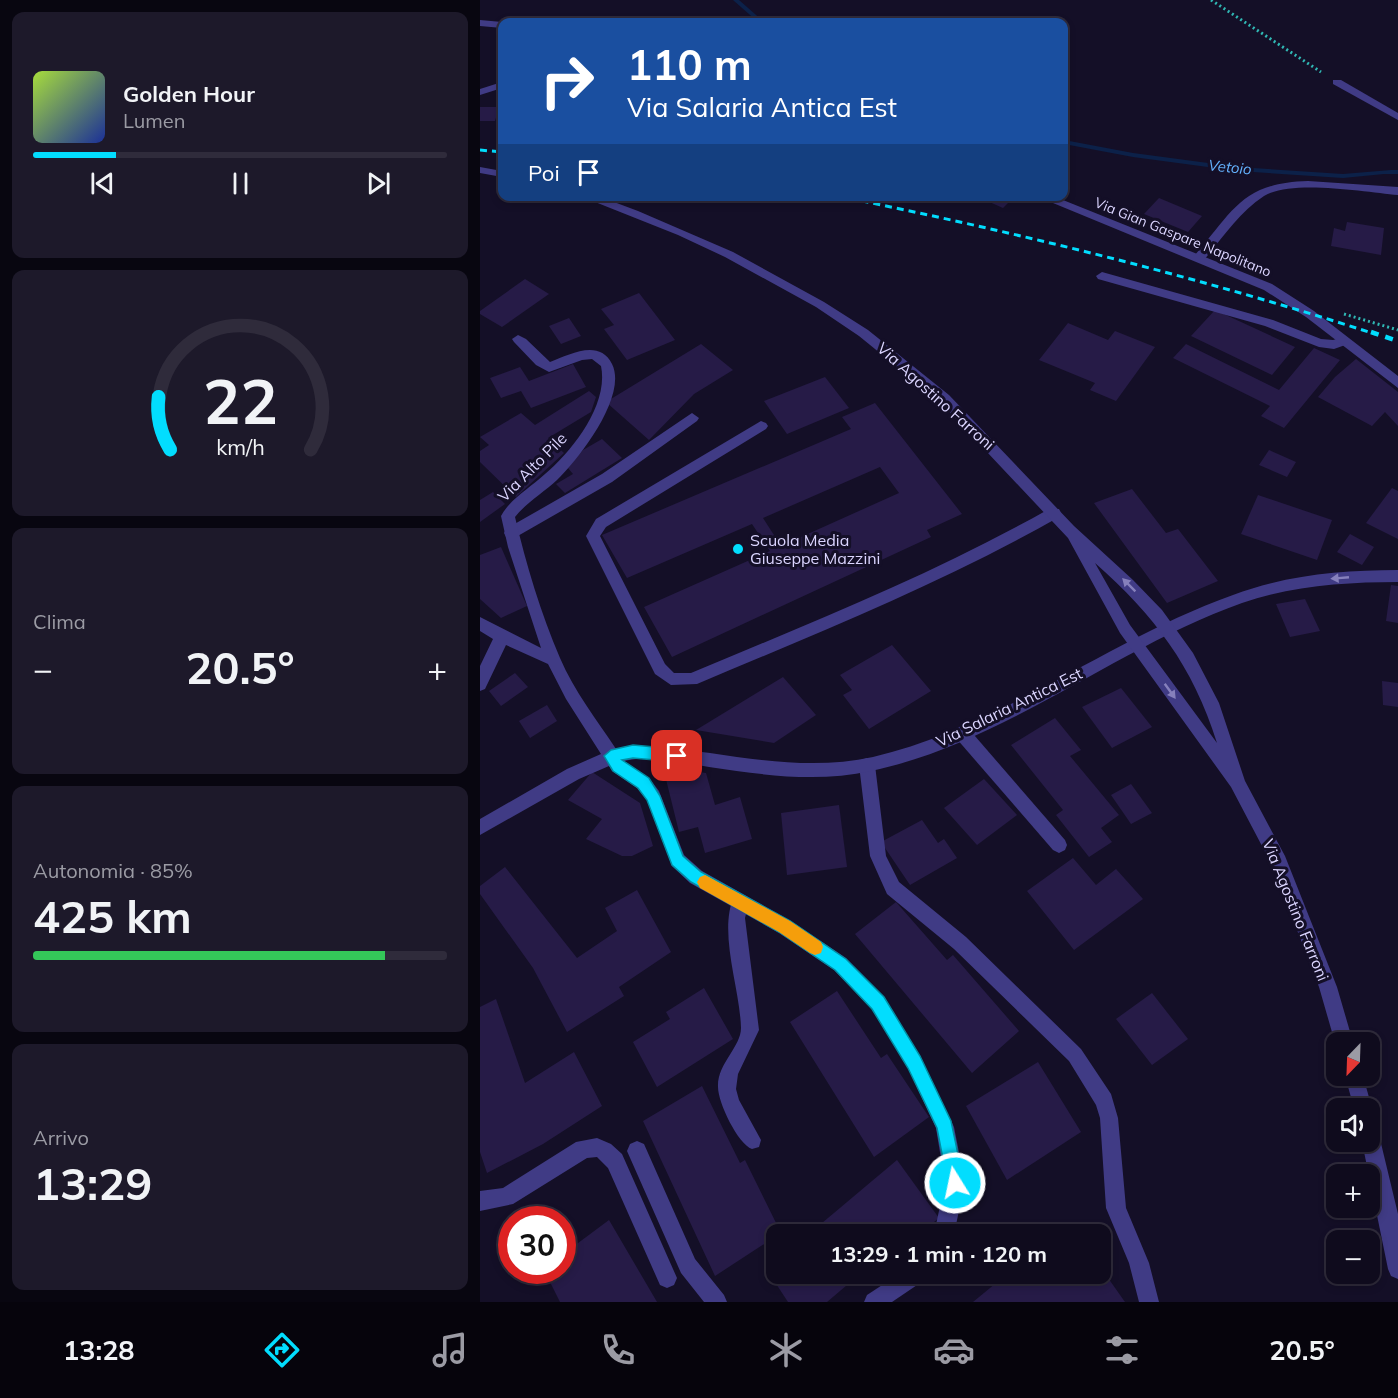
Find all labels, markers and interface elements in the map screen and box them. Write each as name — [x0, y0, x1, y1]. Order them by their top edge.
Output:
text: 110 m — [627, 38, 752, 91]
icon: right — [528, 42, 606, 120]
text: Golden Hour — [123, 80, 255, 108]
text: Via Salaria Antica Est — [627, 90, 897, 124]
text: Lumen — [123, 108, 185, 133]
water label: Vetoio — [1207, 155, 1253, 179]
icon: arrive — [572, 156, 605, 189]
text: Poi — [528, 159, 560, 187]
icon: previous — [86, 167, 119, 200]
icon: pause — [224, 167, 257, 200]
icon: next — [362, 167, 395, 200]
street label: Via Gian Gaspare Napolitano — [1092, 193, 1274, 281]
street label: Via Agostino Farroni — [873, 338, 999, 454]
text: 22 — [203, 361, 277, 440]
street label: Via Alto Pile — [493, 428, 571, 506]
text: km/h — [216, 433, 264, 460]
place label: Scuola Media Giuseppe Mazzini — [750, 530, 880, 568]
marker: Scuola Media Giuseppe Mazzini — [731, 542, 745, 556]
one-way arrow — [1330, 573, 1349, 583]
one-way arrow — [1123, 578, 1137, 592]
text: Clima — [33, 609, 86, 634]
text: 20.5° — [185, 639, 295, 695]
text: − — [33, 648, 53, 689]
text: + — [427, 648, 447, 689]
street label: Via Salaria Antica Est — [933, 663, 1086, 751]
one-way arrow — [1164, 684, 1176, 699]
pin — [651, 730, 702, 781]
icon: arrive — [660, 739, 693, 772]
street label: Via Agostino Farroni — [1258, 836, 1334, 984]
text: Autonomia · 85% — [33, 858, 193, 883]
text: 425 km — [33, 888, 192, 944]
north arrow — [1326, 1032, 1380, 1086]
map controls — [1326, 1032, 1380, 1284]
button: sound — [1326, 1098, 1380, 1152]
text: Arrivo — [33, 1125, 89, 1150]
position arrow — [923, 1151, 987, 1215]
text: 13:29 — [33, 1155, 152, 1211]
button: + — [1326, 1164, 1380, 1218]
speed limit sign: 30 — [498, 1206, 576, 1284]
button: − — [1326, 1230, 1380, 1284]
text: 13:29 · 1 min · 120 m — [830, 1240, 1047, 1268]
icon: directions — [261, 1329, 303, 1371]
icon: music — [429, 1329, 471, 1371]
icon: phone — [597, 1329, 639, 1371]
icon: climate — [765, 1329, 807, 1371]
icon: car — [933, 1329, 975, 1371]
icon: filters — [1101, 1329, 1143, 1371]
text: 13:28 — [63, 1333, 135, 1367]
text: 20.5° — [1269, 1333, 1335, 1367]

